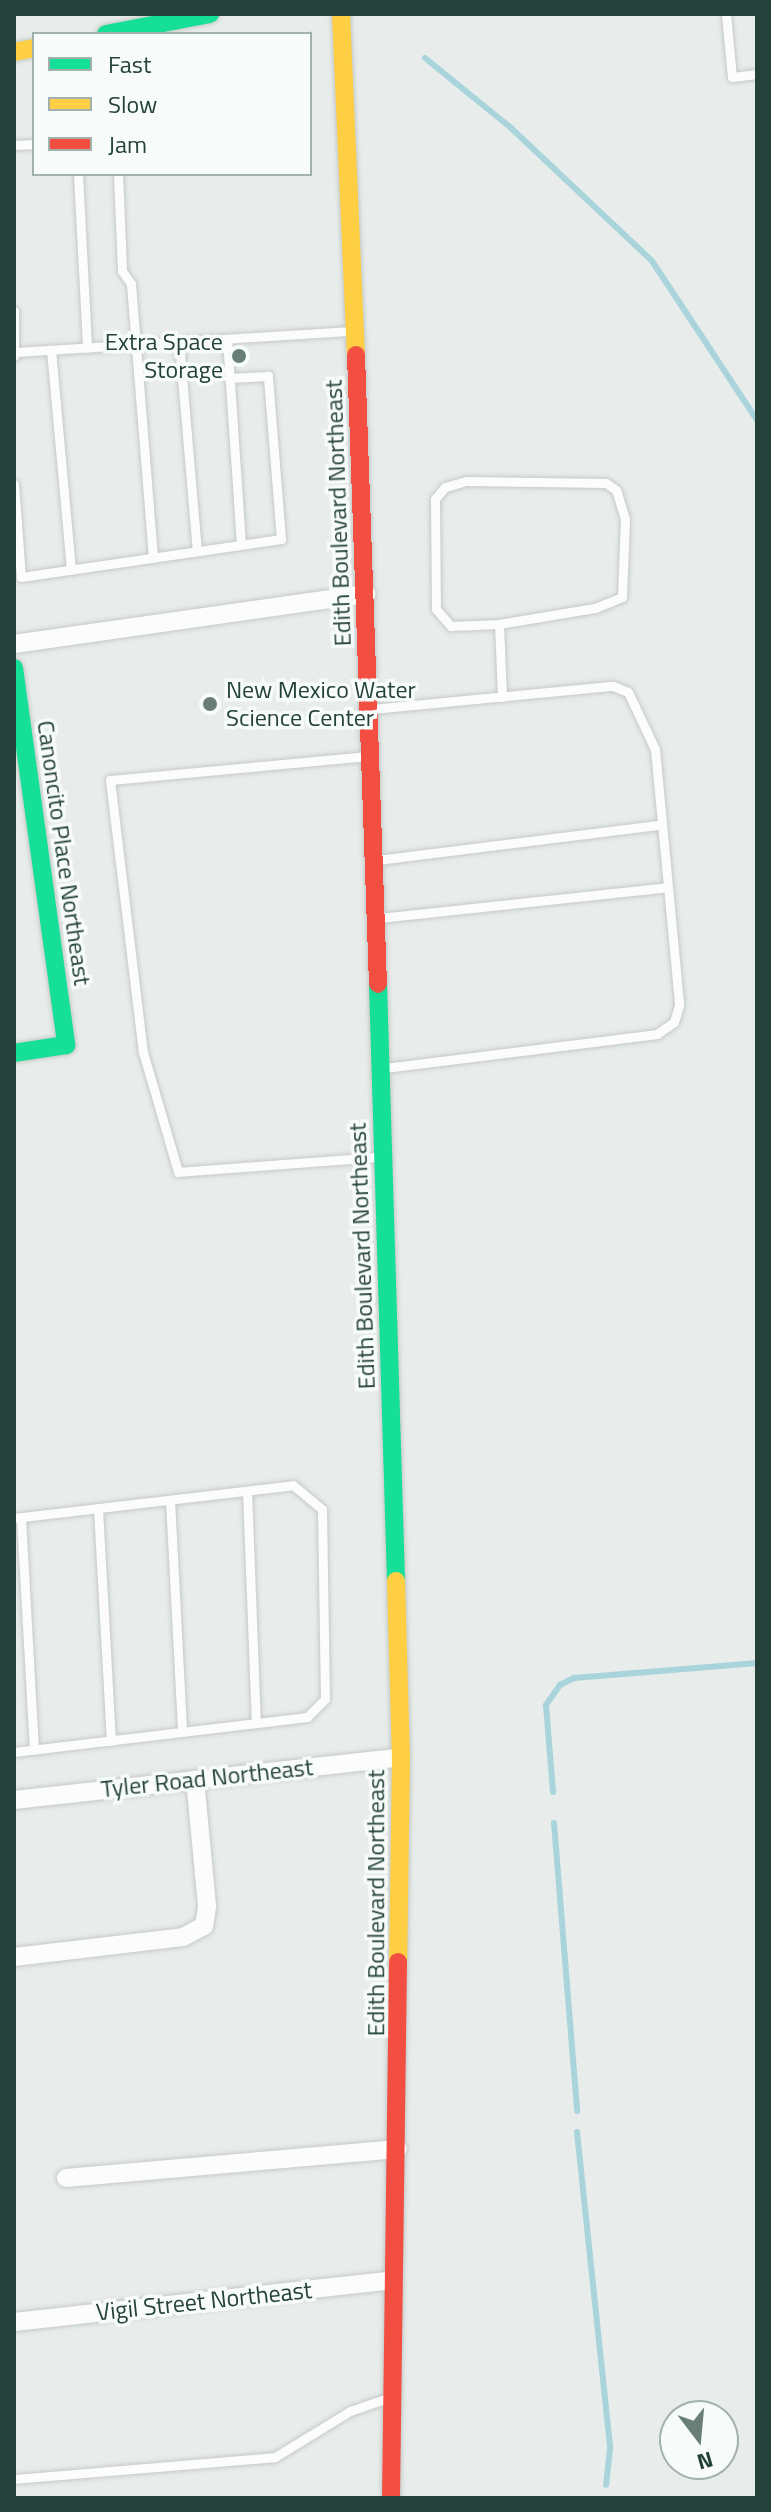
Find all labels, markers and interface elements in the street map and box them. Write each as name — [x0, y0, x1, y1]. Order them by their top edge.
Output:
legend — [32, 32, 312, 176]
text: Fast — [108, 46, 151, 82]
text: Slow — [108, 86, 157, 122]
text: Jam — [108, 126, 147, 162]
place label: Extra Space Storage — [105, 328, 223, 384]
marker: Extra Space Storage — [230, 347, 248, 365]
street label: Edith Boulevard Northeast — [319, 379, 357, 647]
place label: New Mexico Water Science Center — [226, 676, 416, 732]
marker: New Mexico Water Science Center — [201, 695, 219, 713]
street label: Canoncito Place Northeast — [31, 719, 97, 987]
street label: Edith Boulevard Northeast — [343, 1122, 381, 1390]
street label: Tyler Road Northeast — [99, 1753, 315, 1803]
street label: Edith Boulevard Northeast — [362, 1770, 390, 2036]
street label: Vigil Street Northeast — [95, 2275, 313, 2327]
north arrow — [659, 2400, 739, 2480]
text: N — [693, 2443, 717, 2480]

